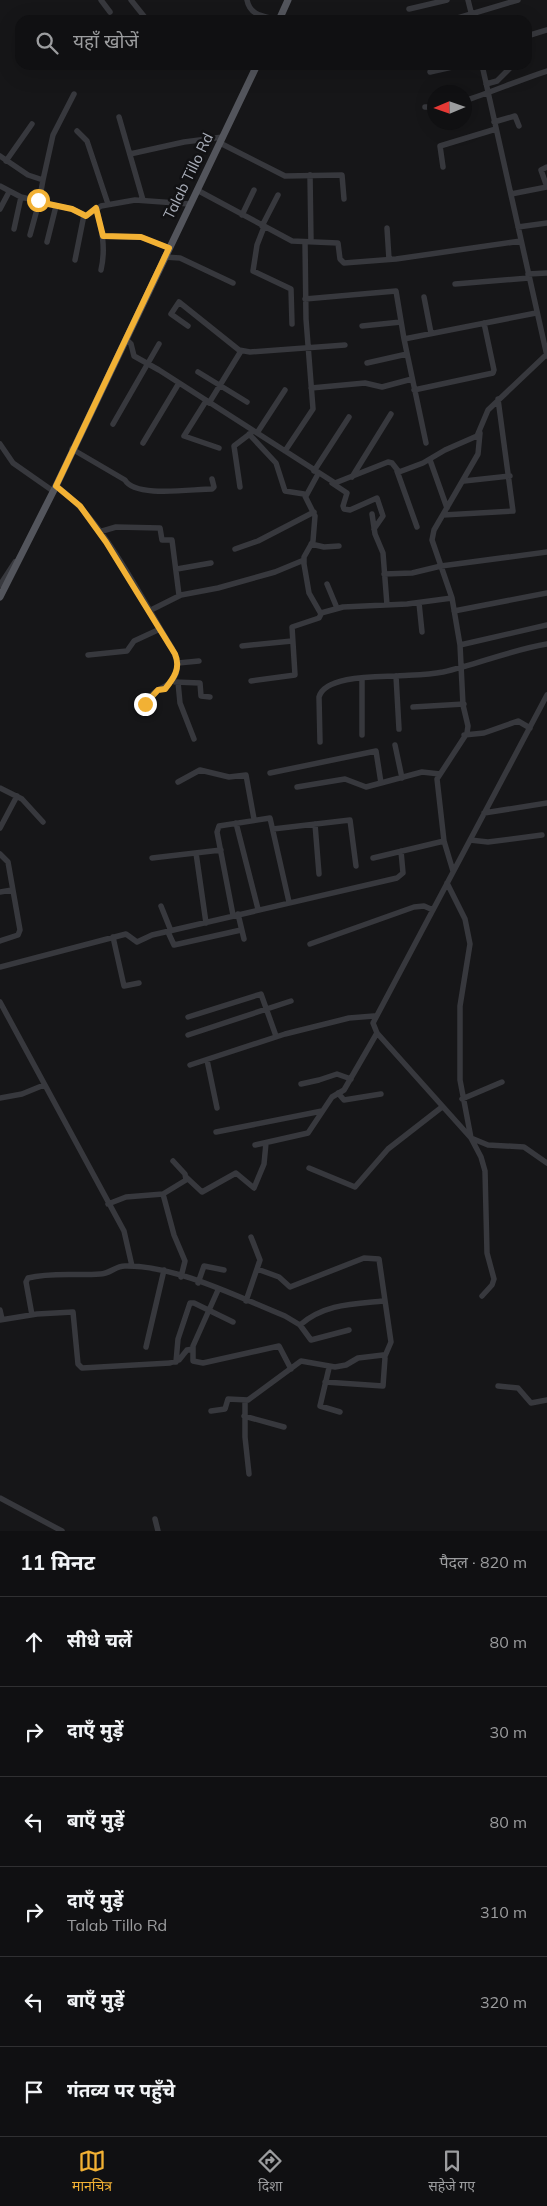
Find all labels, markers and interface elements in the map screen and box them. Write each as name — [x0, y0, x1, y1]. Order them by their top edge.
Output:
search box — [15, 15, 532, 70]
icon: search — [33, 29, 61, 57]
text: यहाँ खोजें — [73, 29, 139, 53]
north arrow — [427, 85, 472, 130]
street label: Talab Tillo Rd — [159, 130, 217, 222]
route start — [27, 189, 50, 212]
route end — [134, 693, 157, 716]
text: 11 मिनट — [20, 1549, 95, 1575]
text: पैदल · 820 m — [439, 1552, 527, 1572]
icon: ahead — [20, 1628, 48, 1656]
text: सीधे चलें — [67, 1628, 132, 1652]
text: 80 m — [490, 1632, 527, 1652]
icon: right — [20, 1718, 48, 1746]
text: दाएँ मुड़ें — [67, 1718, 123, 1742]
text: 30 m — [490, 1722, 527, 1742]
icon: left — [20, 1808, 48, 1836]
text: बाएँ मुड़ें — [67, 1808, 124, 1832]
text: 80 m — [490, 1812, 527, 1832]
text: दाएँ मुड़ें — [67, 1888, 123, 1912]
icon: right — [20, 1898, 48, 1926]
text: 310 m — [480, 1902, 527, 1922]
text: Talab Tillo Rd — [67, 1915, 167, 1935]
icon: left — [20, 1988, 48, 2016]
text: बाएँ मुड़ें — [67, 1988, 124, 2012]
text: 320 m — [480, 1992, 527, 2012]
icon: arrive — [20, 2078, 48, 2106]
text: गंतव्य पर पहुँचे — [67, 2078, 175, 2102]
tab: मानचित्र — [72, 2147, 112, 2197]
tab: दिशा — [256, 2147, 284, 2197]
tab: सहेजे गए — [428, 2147, 475, 2197]

